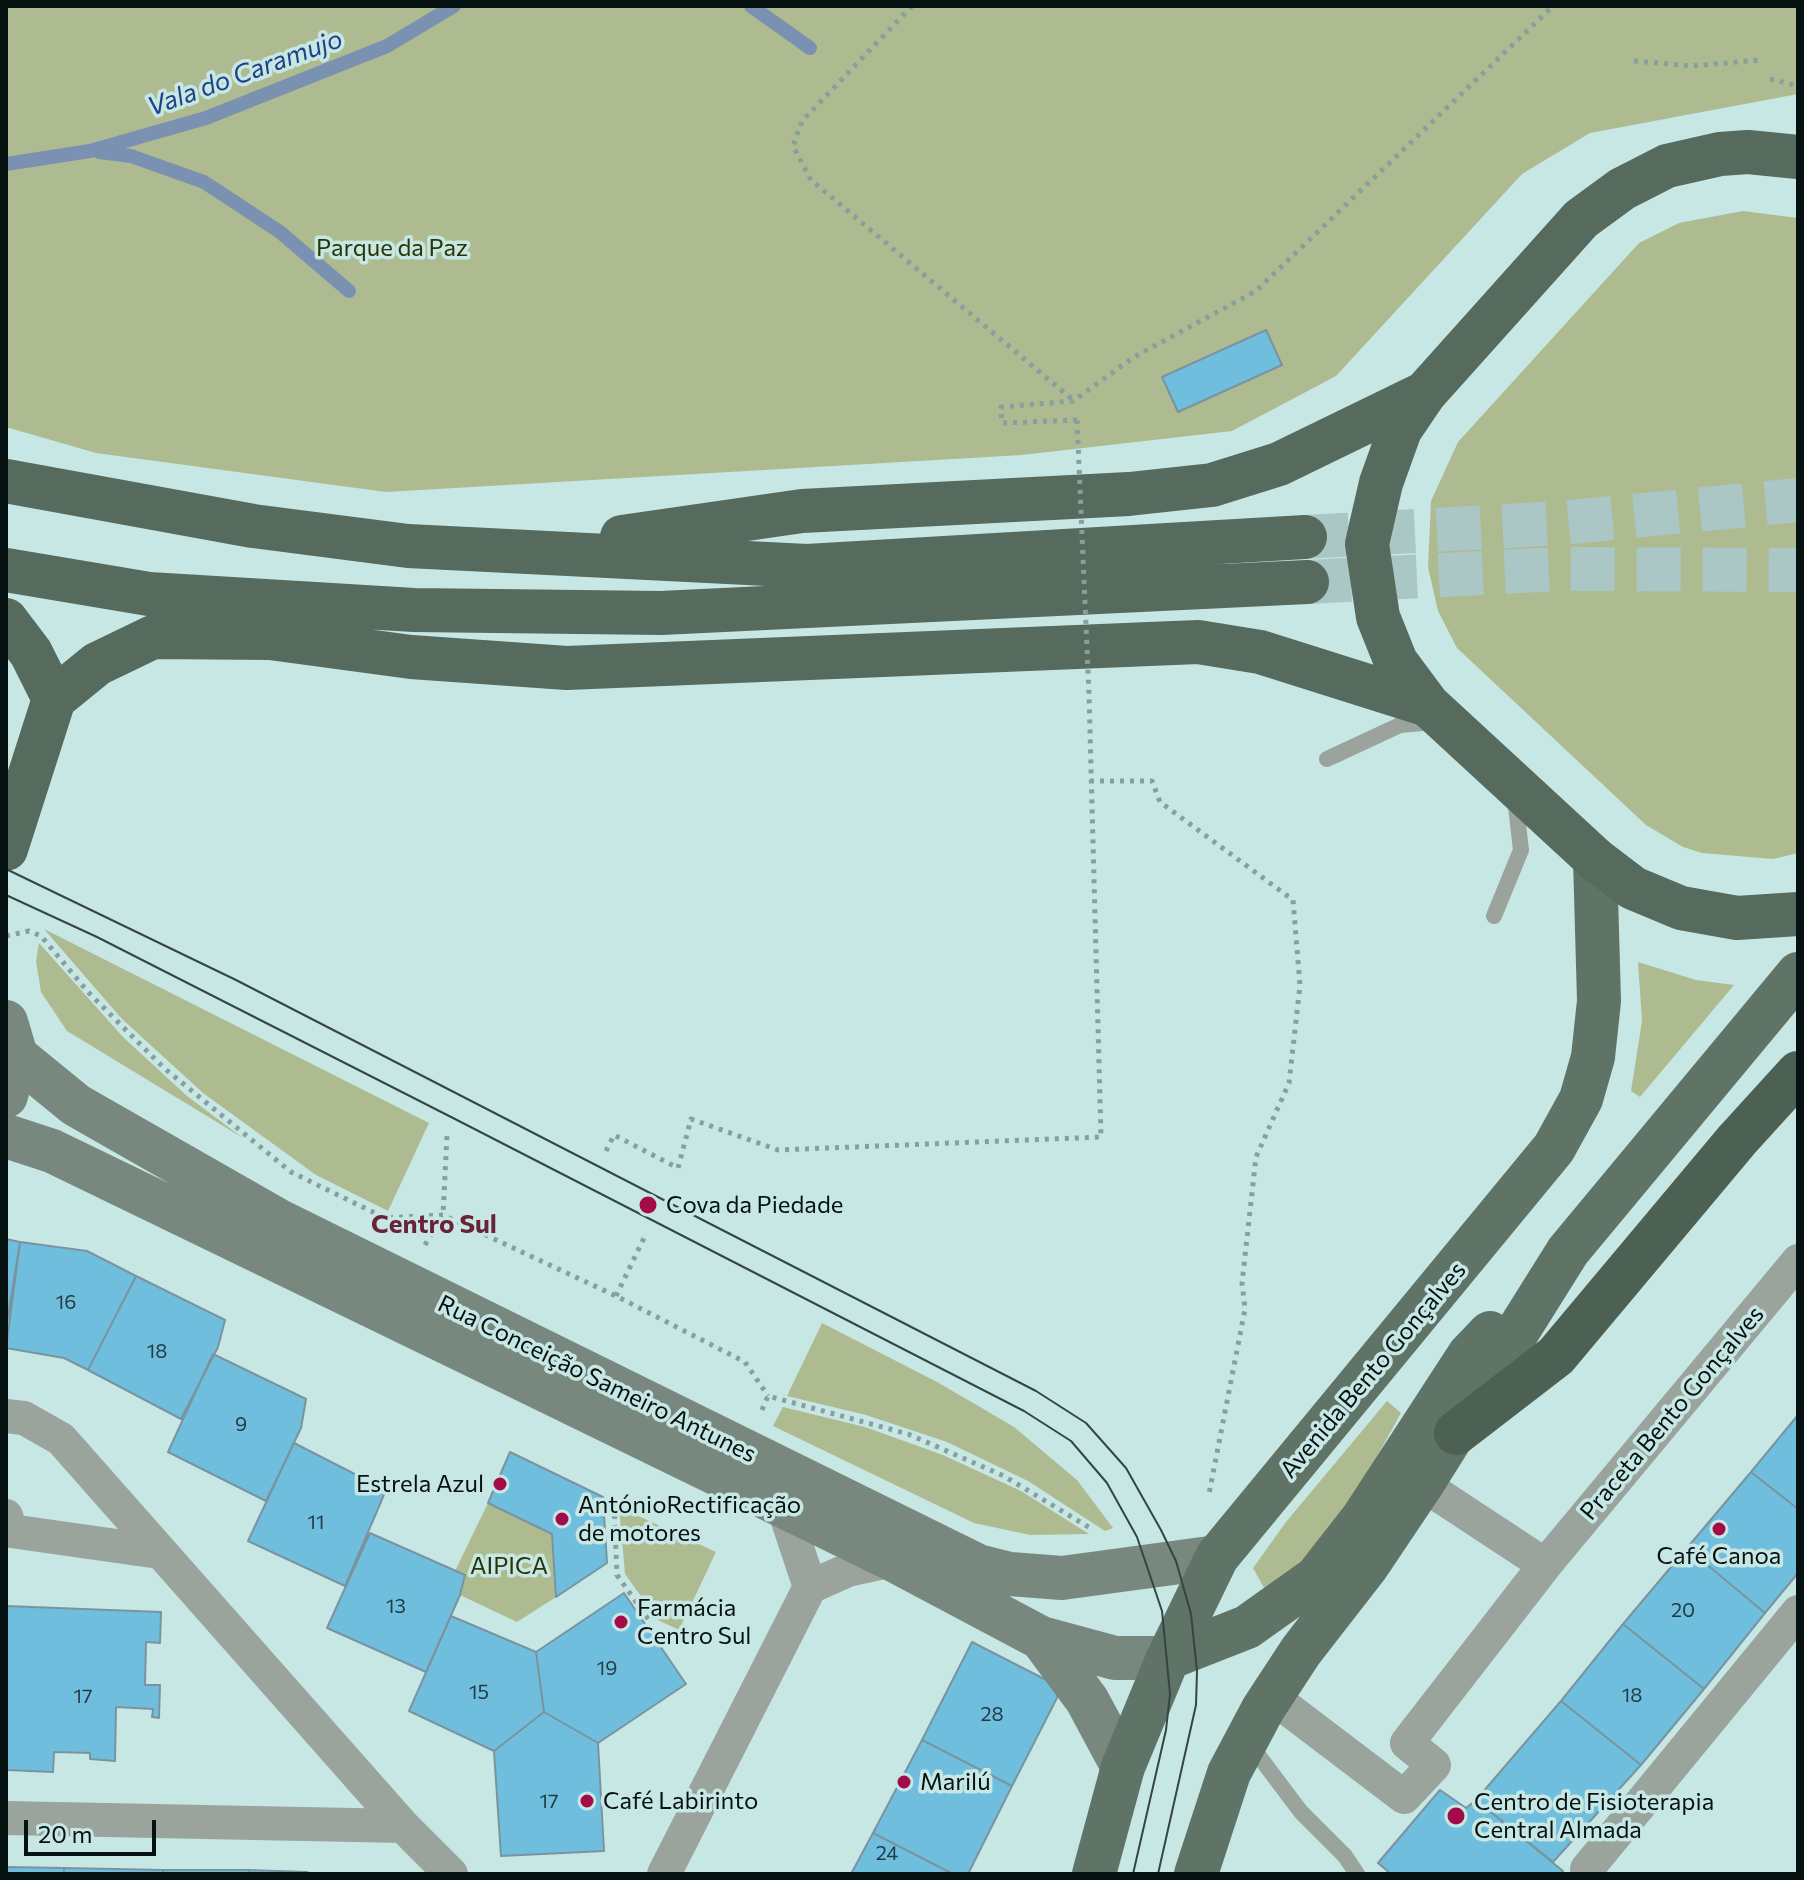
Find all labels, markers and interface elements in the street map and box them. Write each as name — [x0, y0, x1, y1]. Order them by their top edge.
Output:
water label: Vala do Caramujo — [143, 23, 347, 123]
park label: Parque da Paz — [316, 234, 468, 262]
place label: Cova da Piedade — [666, 1191, 843, 1219]
marker: Cova da Piedade — [637, 1194, 659, 1216]
district label: Centro Sul — [371, 1208, 497, 1240]
street label: Avenida Bento Gonçalves — [1274, 1256, 1472, 1484]
street label: Rua Conceição Sameiro Antunes — [433, 1289, 761, 1469]
house number: 16 — [56, 1290, 76, 1314]
street label: Praceta Bento Gonçalves — [1574, 1300, 1770, 1526]
house number: 18 — [147, 1339, 167, 1363]
house number: 9 — [235, 1412, 247, 1436]
place label: Estrela Azul — [356, 1470, 484, 1498]
marker: Estrela Azul — [491, 1475, 509, 1493]
place label: AntónioRectificação de motores — [578, 1491, 801, 1547]
house number: 11 — [307, 1510, 325, 1534]
marker: AntónioRectificação de motores — [553, 1510, 571, 1528]
marker: Café Canoa — [1710, 1520, 1728, 1538]
place label: Café Canoa — [1657, 1542, 1781, 1570]
park label: AIPICA — [470, 1552, 548, 1580]
house number: 13 — [386, 1594, 406, 1618]
place label: Farmácia Centro Sul — [637, 1594, 751, 1650]
house number: 20 — [1671, 1598, 1695, 1622]
marker: Farmácia Centro Sul — [612, 1613, 630, 1631]
house number: 19 — [597, 1656, 617, 1680]
house number: 15 — [469, 1680, 489, 1704]
house number: 18 — [1622, 1683, 1642, 1707]
house number: 17 — [73, 1684, 93, 1708]
house number: 28 — [980, 1702, 1004, 1726]
place label: Marilú — [920, 1768, 991, 1796]
marker: Marilú — [895, 1773, 913, 1791]
place label: Café Labirinto — [603, 1787, 758, 1815]
place label: Centro de Fisioterapia Central Almada — [1474, 1788, 1714, 1844]
house number: 17 — [539, 1789, 559, 1813]
marker: Café Labirinto — [578, 1792, 596, 1810]
scale bar — [28, 1804, 160, 1854]
marker: Centro de Fisioterapia Central Almada — [1445, 1805, 1467, 1827]
text: 20 m — [38, 1819, 92, 1848]
house number: 24 — [876, 1841, 898, 1865]

